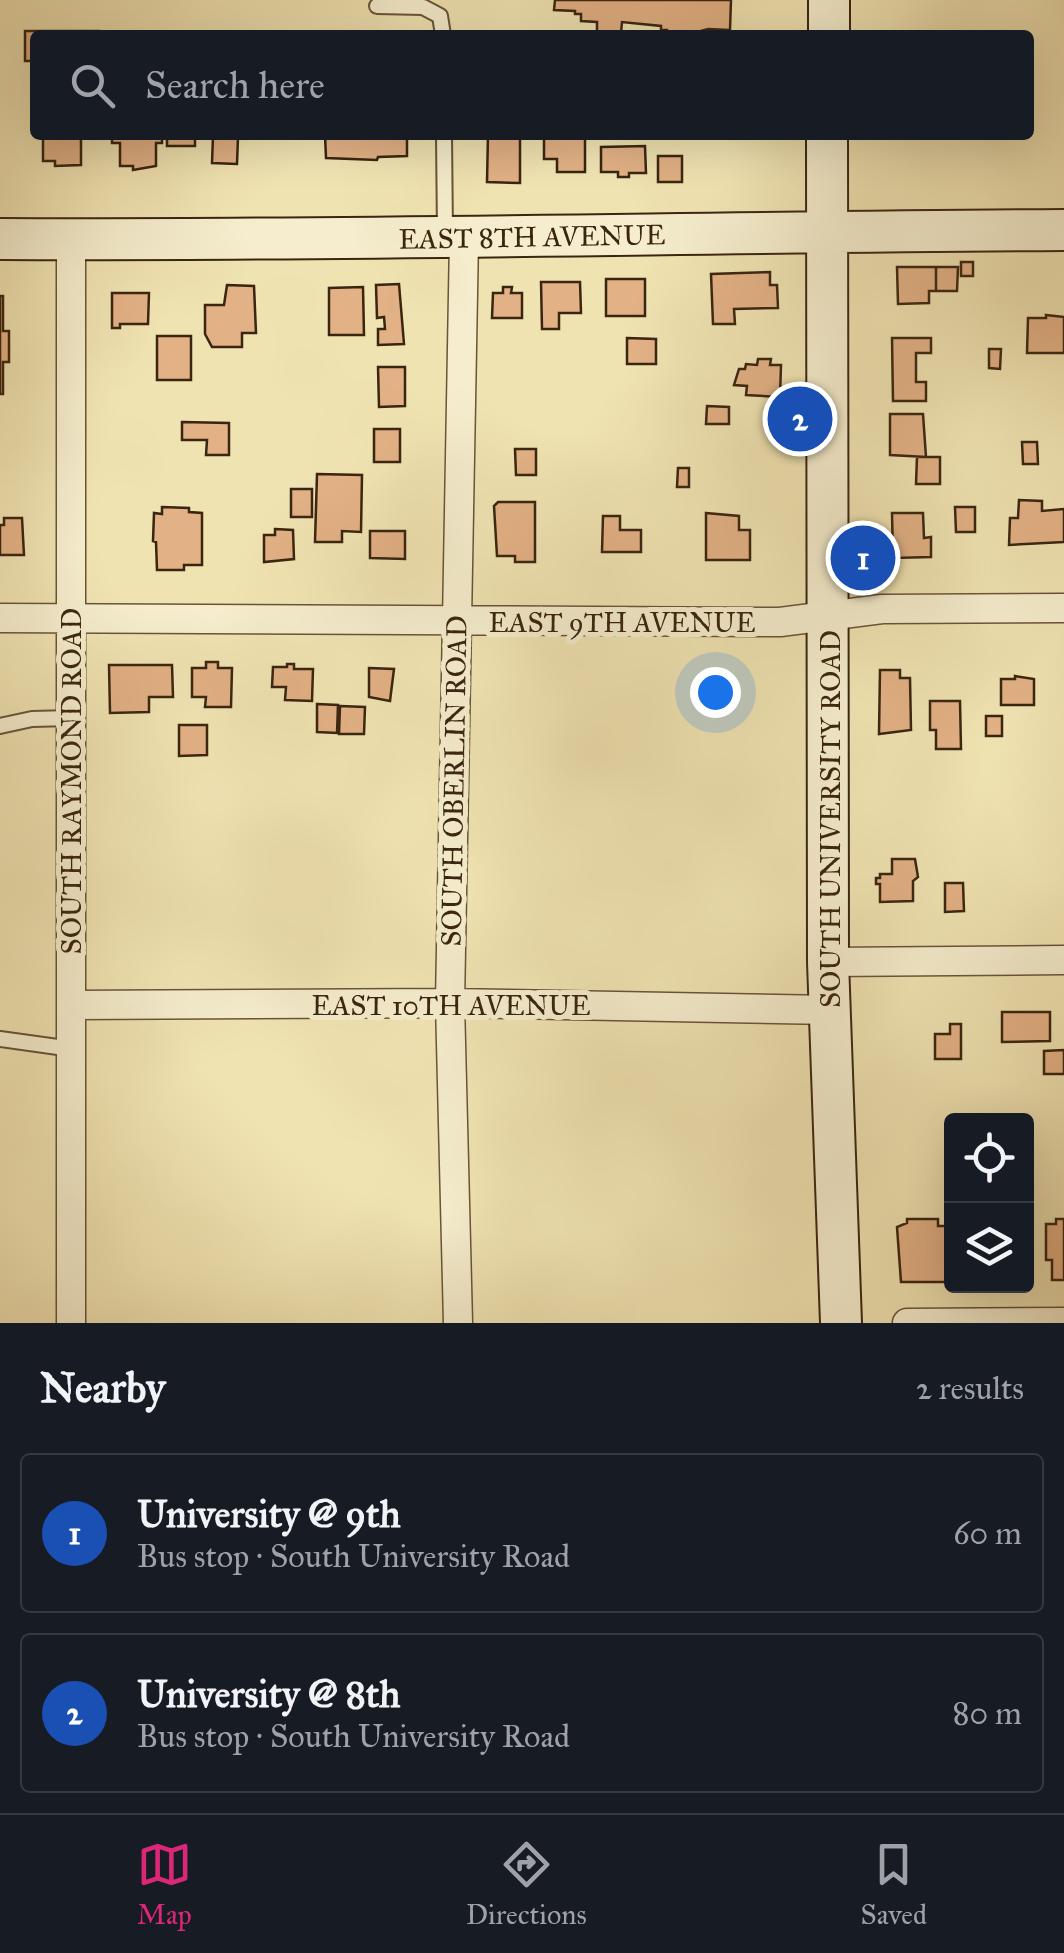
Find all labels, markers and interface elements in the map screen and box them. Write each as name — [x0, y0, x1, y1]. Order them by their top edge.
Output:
search box — [30, 30, 1034, 140]
icon: search — [65, 58, 120, 113]
text: Search here — [145, 62, 325, 108]
street label: EAST 8TH AVENUE — [398, 217, 666, 257]
pin: 2 — [768, 382, 832, 456]
pin: 1 — [830, 520, 896, 596]
street label: EAST 9TH AVENUE — [489, 605, 755, 640]
street label: SOUTH RAYMOND ROAD — [54, 608, 89, 954]
street label: SOUTH OBERLIN ROAD — [434, 615, 474, 947]
street label: SOUTH UNIVERSITY ROAD — [813, 630, 848, 1008]
your location — [690, 667, 741, 718]
street label: EAST 10TH AVENUE — [311, 988, 591, 1023]
map controls — [944, 1113, 1034, 1293]
button: locate — [944, 1113, 1034, 1203]
button: layers — [944, 1203, 1034, 1293]
text: Nearby — [40, 1362, 165, 1414]
text: 2 results — [916, 1369, 1024, 1408]
text: University @ 9th — [137, 1491, 401, 1537]
text: 1 — [68, 1514, 81, 1553]
text: 60 m — [953, 1514, 1022, 1553]
text: Bus stop · South University Road — [137, 1537, 570, 1576]
text: University @ 8th — [137, 1671, 400, 1717]
text: 2 — [67, 1694, 82, 1733]
text: 80 m — [953, 1694, 1022, 1733]
text: Bus stop · South University Road — [137, 1717, 570, 1756]
tab: Map — [137, 1837, 192, 1932]
tab: Directions — [466, 1837, 587, 1932]
tab: Saved — [861, 1837, 927, 1932]

